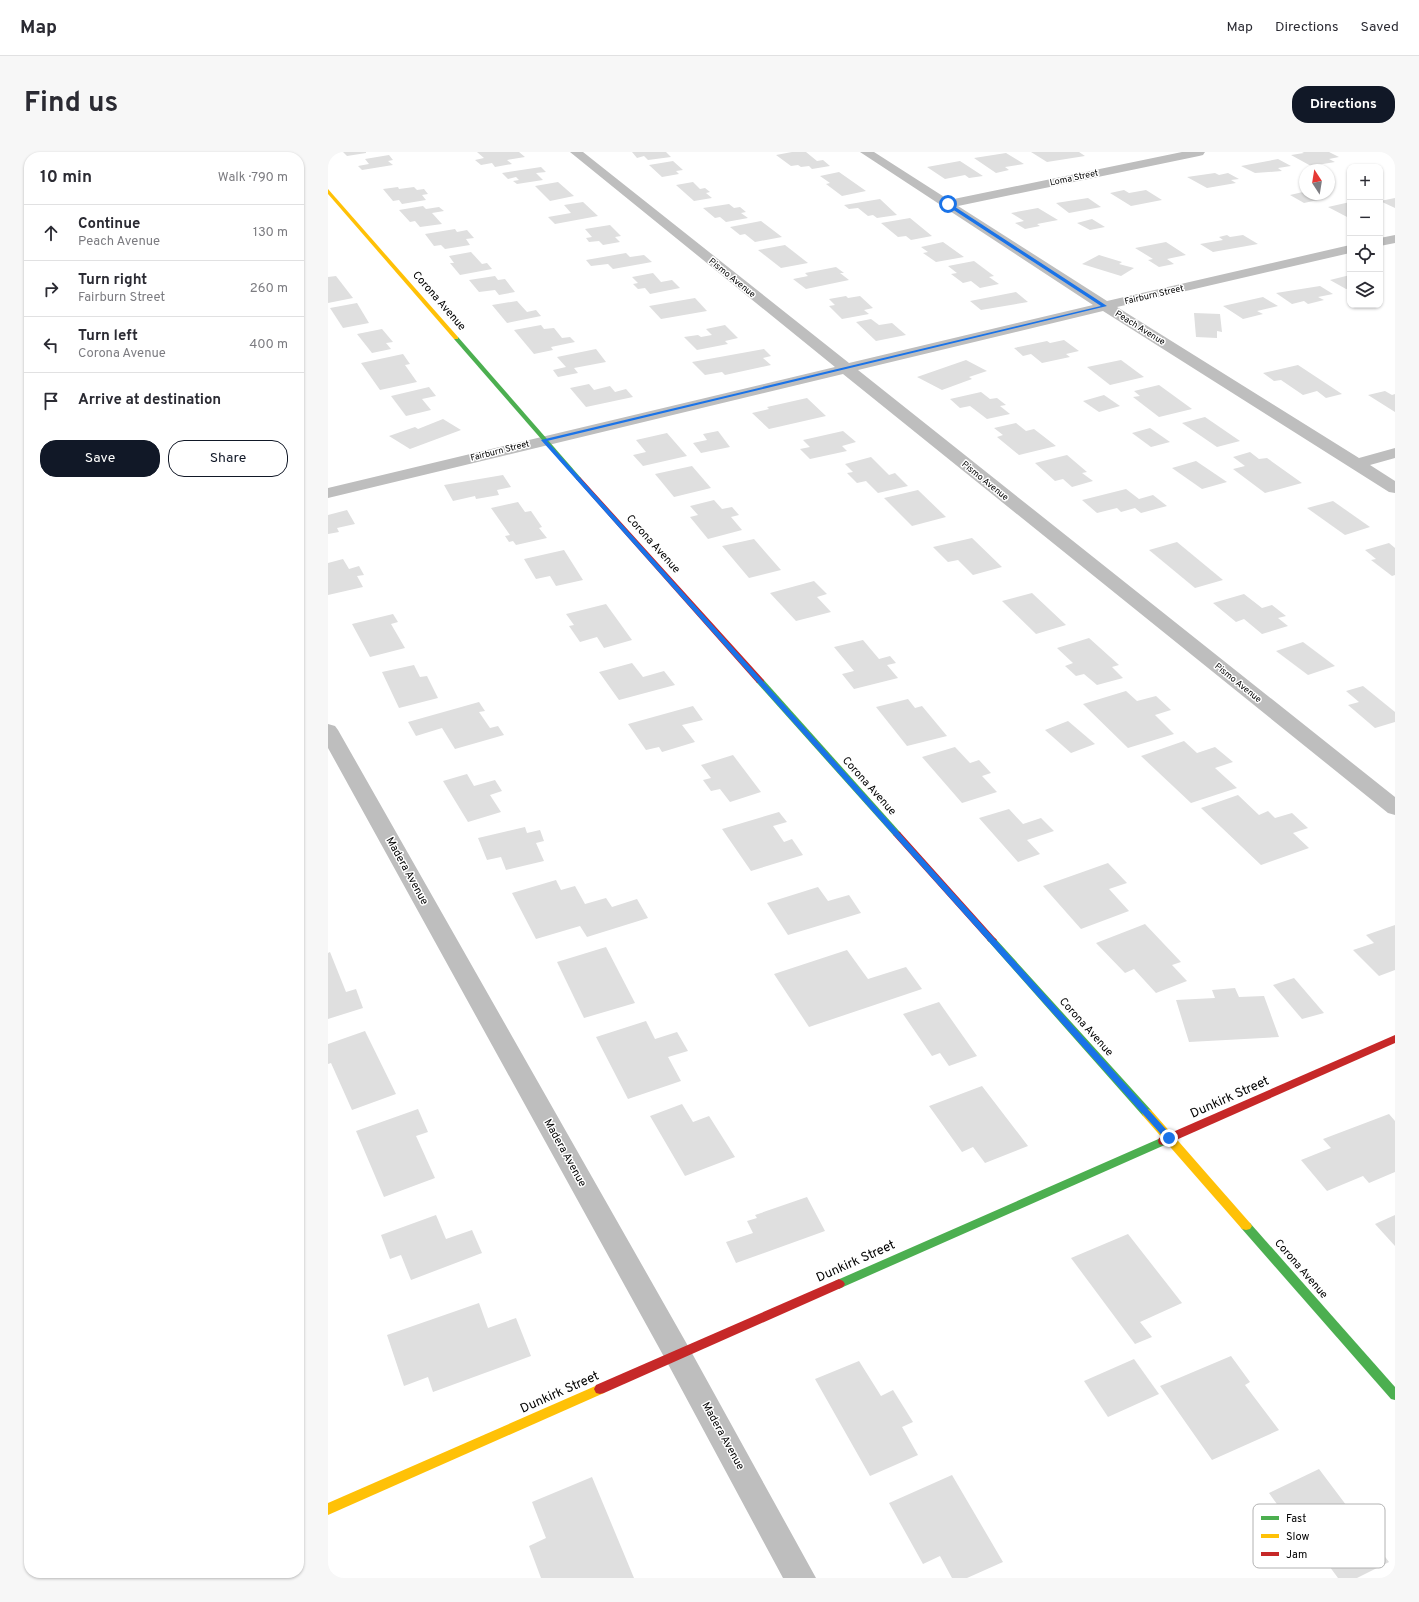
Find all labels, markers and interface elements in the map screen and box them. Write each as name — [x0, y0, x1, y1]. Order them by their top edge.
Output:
text: Map — [20, 16, 57, 40]
text: Map — [1227, 19, 1253, 36]
text: Directions — [1275, 19, 1339, 36]
text: Saved — [1361, 19, 1399, 36]
text: Find us — [24, 86, 118, 122]
button: Directions — [1292, 86, 1395, 123]
north arrow — [1299, 164, 1335, 200]
map controls — [1347, 164, 1383, 308]
button: + — [1347, 164, 1383, 200]
text: 10 min — [40, 167, 92, 189]
street label: Loma Street — [1049, 167, 1099, 189]
text: Walk · 790 m — [218, 170, 288, 186]
route start — [939, 195, 957, 213]
button: − — [1347, 200, 1383, 236]
text: Continue — [78, 215, 140, 234]
icon: ahead — [40, 222, 62, 244]
text: 130 m — [253, 225, 288, 241]
text: Peach Avenue — [78, 234, 160, 250]
button: locate — [1347, 236, 1383, 272]
street label: Pismo Avenue — [706, 256, 758, 300]
street label: Corona Avenue — [409, 268, 469, 334]
text: Turn right — [78, 271, 147, 290]
button: layers — [1347, 272, 1383, 308]
icon: right — [40, 278, 62, 300]
text: 260 m — [250, 281, 288, 297]
street label: Fairburn Street — [1123, 283, 1185, 307]
text: Fairburn Street — [78, 290, 165, 306]
street label: Peach Avenue — [1113, 308, 1167, 348]
text: Turn left — [78, 327, 138, 346]
icon: left — [40, 334, 62, 356]
text: 400 m — [249, 337, 288, 353]
text: Corona Avenue — [78, 346, 166, 362]
icon: arrive — [40, 390, 62, 412]
text: Arrive at destination — [78, 391, 221, 410]
street label: Fairburn Street — [469, 438, 531, 464]
button: Save — [40, 440, 160, 477]
button: Share — [168, 440, 288, 477]
street label: Pismo Avenue — [959, 459, 1011, 503]
street label: Corona Avenue — [623, 512, 683, 576]
street label: Pismo Avenue — [1212, 661, 1264, 705]
street label: Corona Avenue — [839, 754, 899, 818]
street label: Madera Avenue — [383, 835, 431, 907]
street label: Corona Avenue — [1056, 995, 1116, 1059]
street label: Dunkirk Street — [1188, 1073, 1272, 1123]
street label: Madera Avenue — [541, 1117, 589, 1189]
route end — [1160, 1129, 1178, 1147]
street label: Corona Avenue — [1271, 1236, 1331, 1302]
street label: Dunkirk Street — [814, 1237, 898, 1287]
street label: Dunkirk Street — [518, 1368, 602, 1418]
street label: Madera Avenue — [699, 1400, 747, 1472]
legend — [1253, 1504, 1385, 1568]
text: Fast — [1286, 1512, 1306, 1526]
text: Slow — [1286, 1530, 1309, 1544]
text: Jam — [1286, 1548, 1307, 1562]

